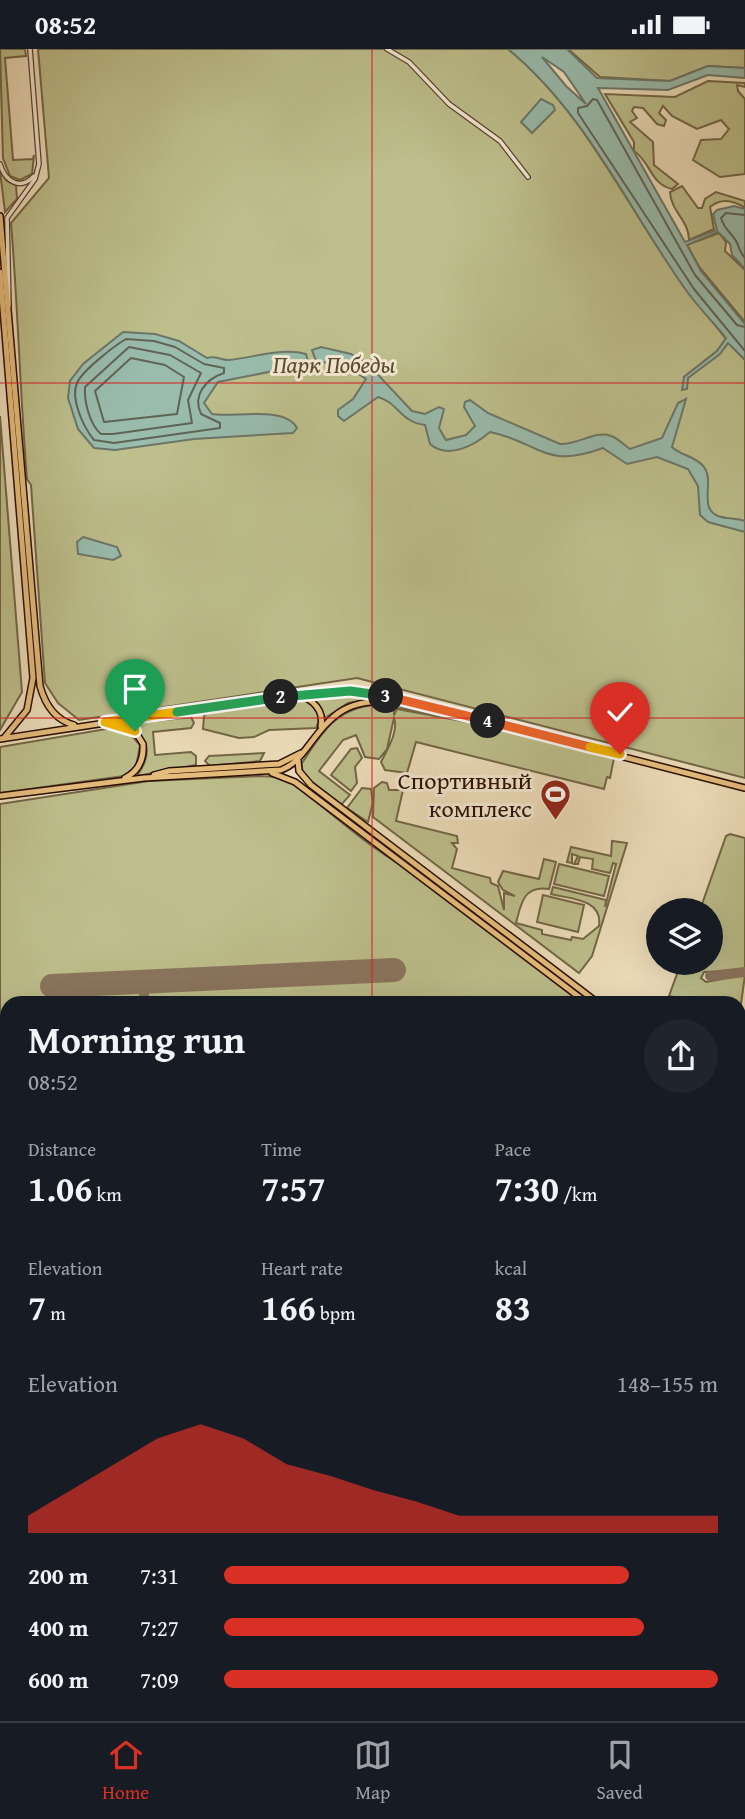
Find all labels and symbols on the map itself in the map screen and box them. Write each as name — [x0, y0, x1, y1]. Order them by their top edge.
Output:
park label: Парк Победы — [273, 347, 395, 382]
pin — [105, 659, 165, 731]
pin: 2 — [264, 679, 298, 715]
pin: 3 — [368, 679, 404, 713]
pin — [590, 682, 650, 754]
pin: 4 — [470, 703, 505, 739]
place label: Спортивный комплекс — [398, 763, 532, 826]
sports icon: Спортивный комплекс — [538, 777, 572, 821]

